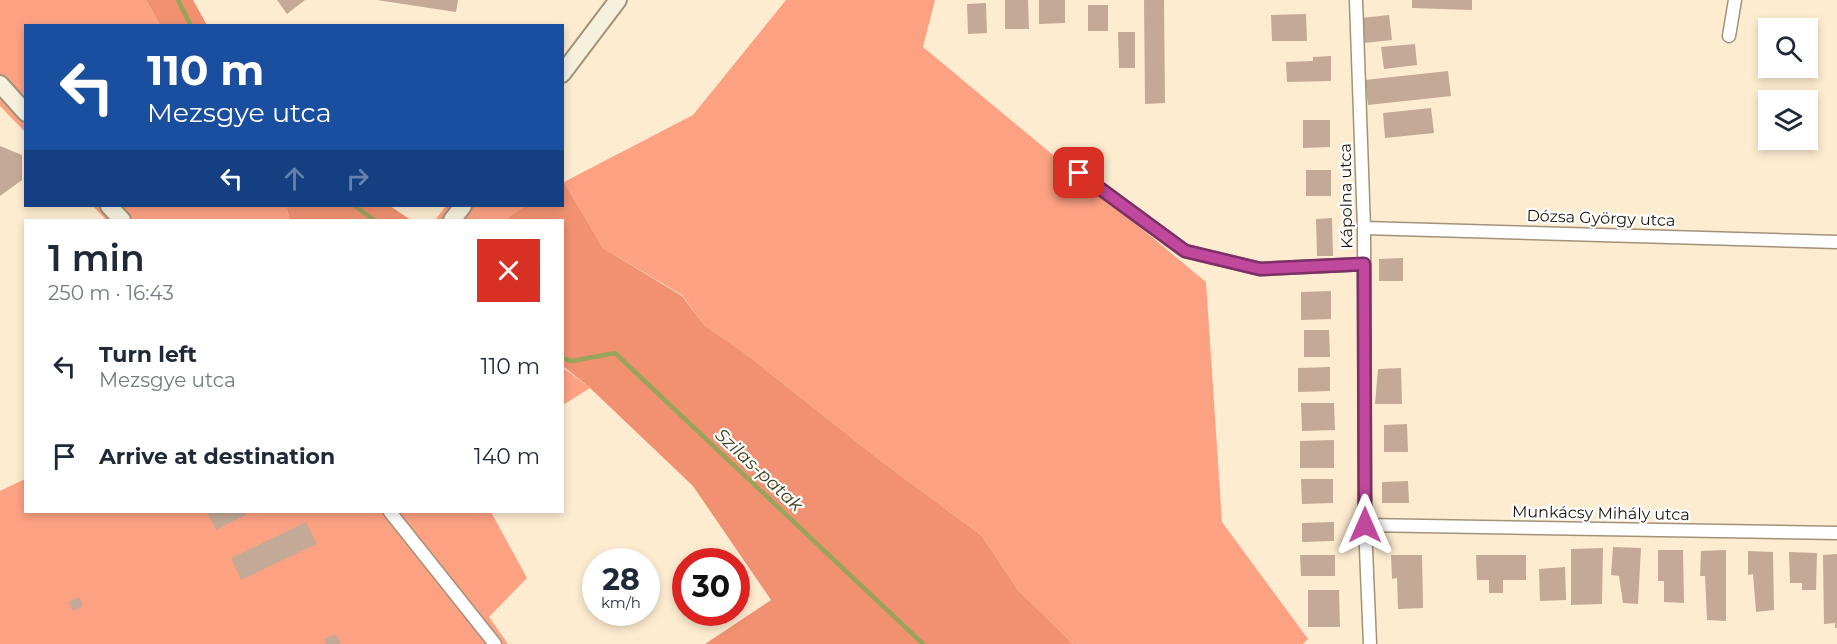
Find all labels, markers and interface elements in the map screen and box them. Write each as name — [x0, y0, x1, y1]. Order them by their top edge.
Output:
map controls — [1758, 18, 1818, 150]
button: search — [1758, 18, 1818, 78]
text: 110 m — [147, 44, 264, 96]
icon: left — [48, 48, 126, 126]
button: layers — [1758, 90, 1818, 150]
text: Mezsgye utca — [147, 96, 332, 129]
street label: Kápolna utca — [1336, 143, 1356, 249]
pin — [1053, 147, 1104, 198]
icon: arrive — [1062, 156, 1095, 189]
icon: left — [215, 162, 248, 195]
icon: ahead — [278, 162, 311, 195]
icon: right — [341, 162, 374, 195]
street label: Dózsa György utca — [1526, 206, 1676, 230]
text: 1 min — [48, 236, 145, 280]
button: close — [477, 239, 540, 302]
text: 250 m · 16:43 — [48, 281, 174, 305]
text: Turn left — [99, 341, 197, 368]
icon: left — [48, 350, 81, 383]
text: 110 m — [480, 353, 540, 380]
text: Mezsgye utca — [99, 368, 236, 392]
water label: Szilas-patak — [711, 424, 808, 517]
icon: arrive — [48, 440, 81, 473]
text: Arrive at destination — [99, 443, 335, 470]
text: 140 m — [474, 443, 540, 470]
position arrow — [1333, 493, 1397, 557]
street label: Munkácsy Mihály utca — [1512, 502, 1690, 524]
speed limit sign: 30 — [672, 548, 750, 626]
text: 28 — [602, 561, 640, 598]
text: km/h — [601, 593, 641, 612]

